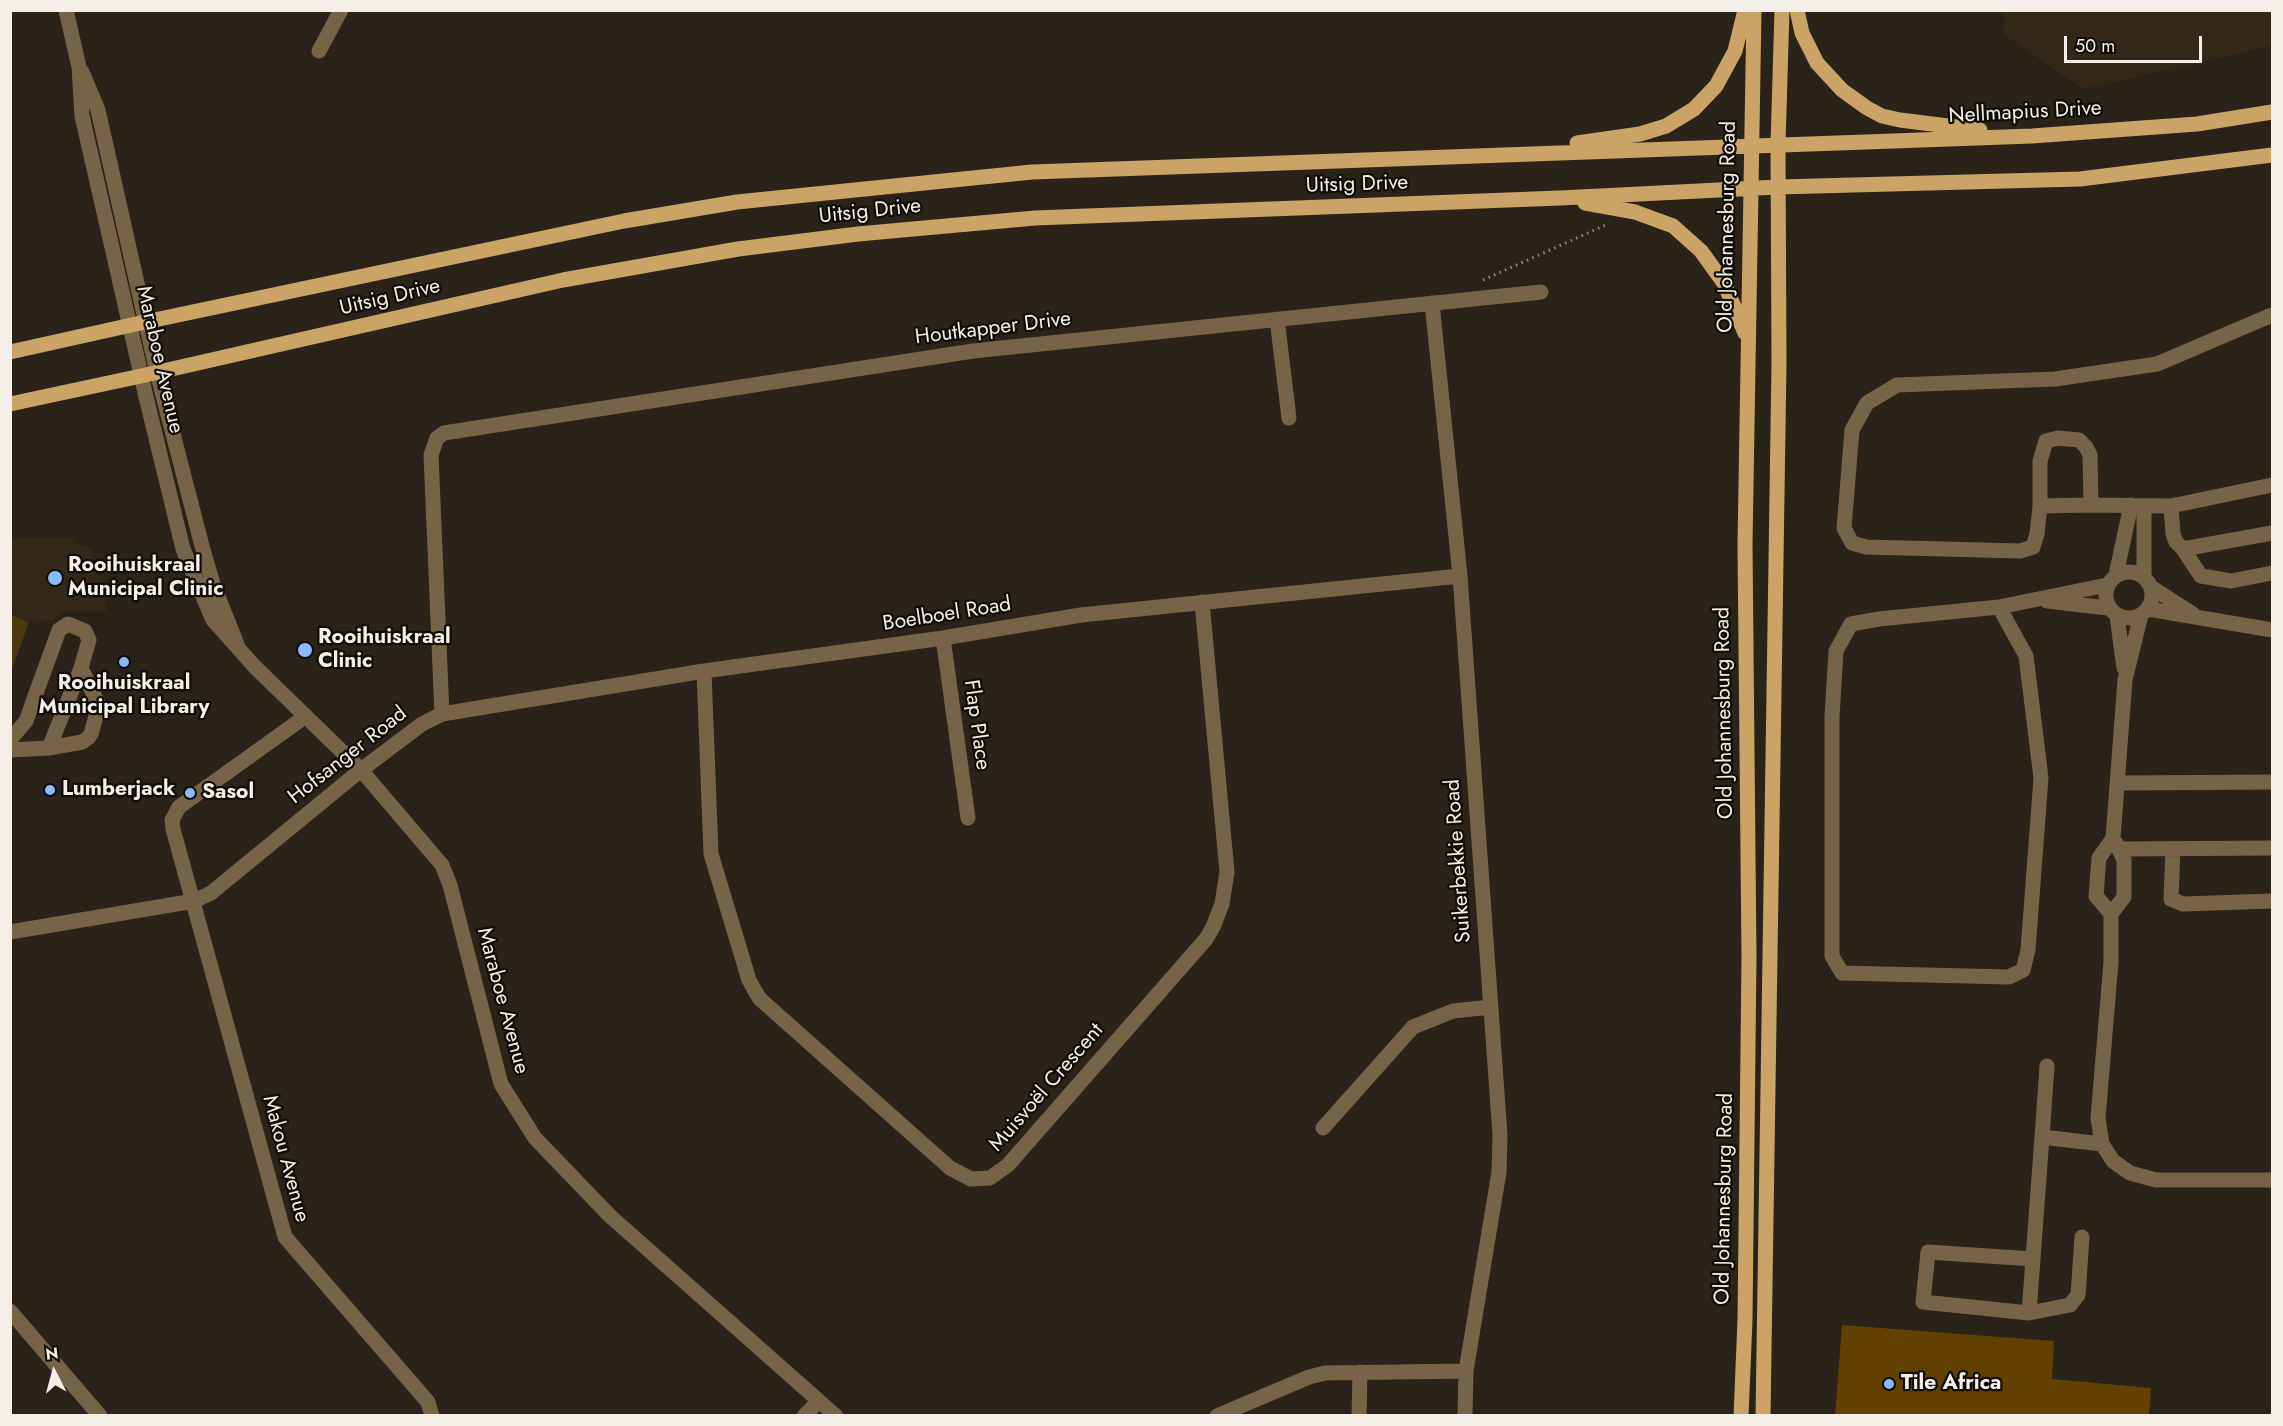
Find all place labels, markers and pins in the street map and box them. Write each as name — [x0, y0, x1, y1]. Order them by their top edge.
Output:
place label: Rooihuiskraal Municipal Clinic — [68, 553, 224, 603]
marker: Rooihuiskraal Municipal Clinic — [46, 569, 64, 587]
place label: Rooihuiskraal Clinic — [318, 625, 451, 675]
marker: Rooihuiskraal Clinic — [296, 641, 314, 659]
marker: Rooihuiskraal Municipal Library — [117, 655, 131, 669]
place label: Rooihuiskraal Municipal Library — [38, 671, 210, 721]
place label: Lumberjack — [62, 777, 175, 803]
place label: Sasol — [202, 780, 254, 806]
marker: Lumberjack — [43, 783, 57, 797]
marker: Sasol — [183, 786, 197, 800]
place label: Tile Africa — [1901, 1371, 2001, 1397]
marker: Tile Africa — [1882, 1377, 1896, 1391]

